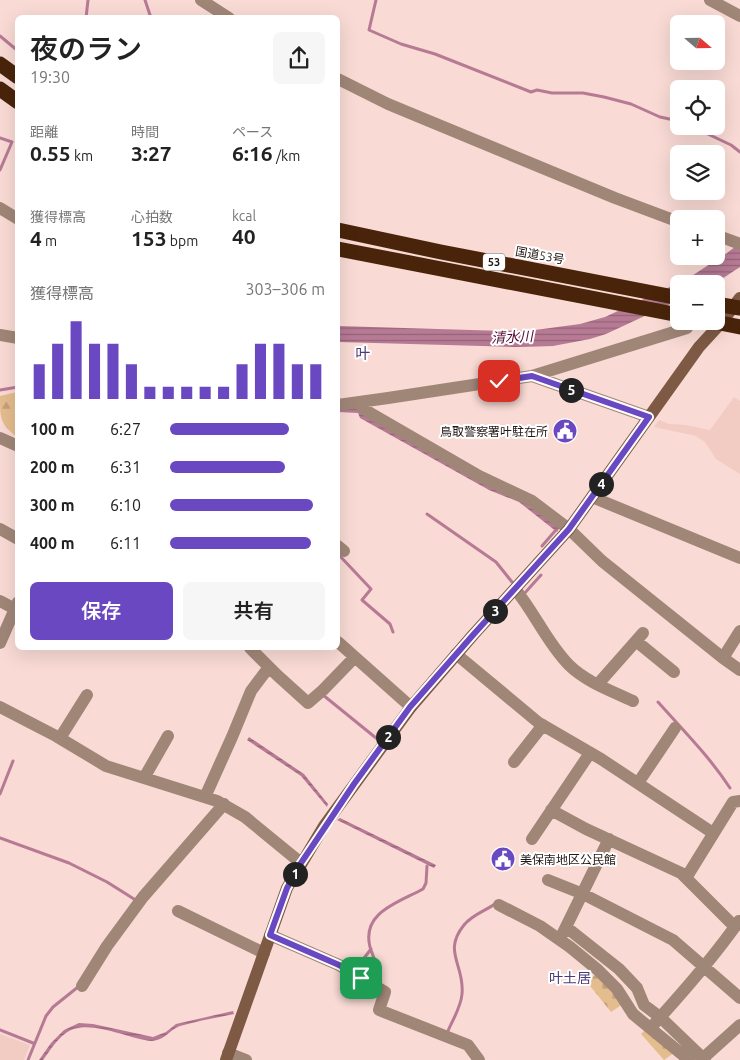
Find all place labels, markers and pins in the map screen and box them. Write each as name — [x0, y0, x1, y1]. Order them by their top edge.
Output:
pin — [478, 360, 520, 402]
pin: 5 — [558, 378, 584, 402]
public building icon: 鳥取警察署叶駐在所 — [552, 418, 578, 444]
place label: 鳥取警察署叶駐在所 — [440, 425, 548, 438]
pin: 4 — [588, 472, 614, 496]
pin: 3 — [482, 598, 508, 624]
pin: 2 — [376, 724, 400, 750]
public building icon: 美保南地区公民館 — [490, 846, 516, 872]
place label: 美保南地区公民館 — [520, 853, 616, 866]
pin: 1 — [282, 862, 308, 886]
pin — [340, 957, 382, 999]

